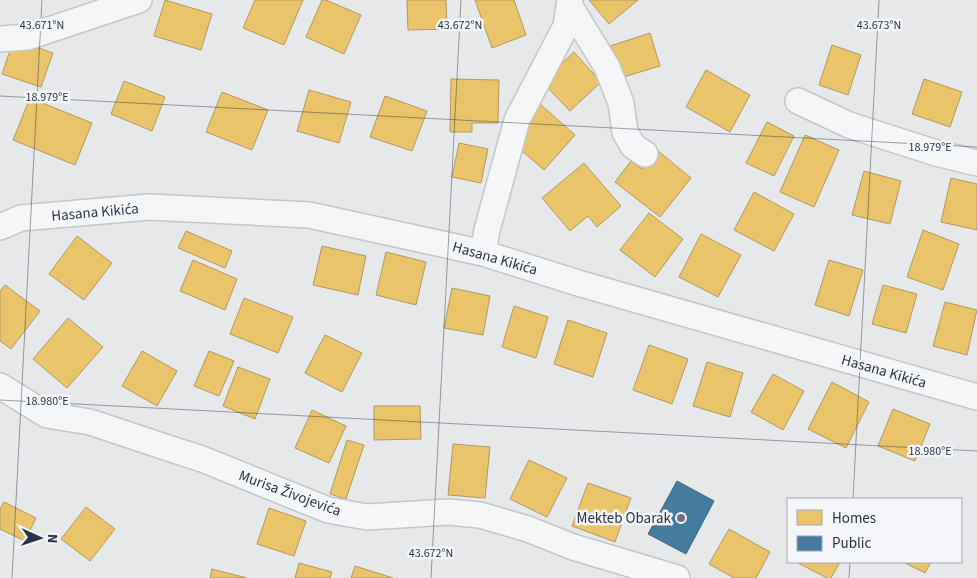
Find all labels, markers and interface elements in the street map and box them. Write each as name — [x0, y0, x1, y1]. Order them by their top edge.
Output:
text: 43.671°N — [20, 17, 64, 34]
text: 43.672°N — [438, 17, 482, 34]
text: 43.673°N — [857, 17, 901, 34]
text: 18.979°E — [25, 89, 69, 106]
text: 18.979°E — [908, 139, 952, 156]
street label: Hasana Kikića — [50, 198, 140, 227]
street label: Hasana Kikića — [450, 236, 540, 281]
street label: Hasana Kikića — [839, 349, 929, 394]
text: 18.980°E — [25, 393, 69, 410]
text: 18.980°E — [908, 443, 952, 460]
street label: Murisa Živojevića — [236, 465, 344, 522]
legend — [787, 498, 962, 563]
place label: Mekteb Obarak — [577, 508, 672, 529]
text: Homes — [832, 508, 876, 529]
marker: Mekteb Obarak — [675, 512, 687, 524]
north arrow — [15, 513, 65, 563]
text: N — [42, 533, 62, 544]
text: Public — [832, 533, 871, 554]
text: 43.672°N — [409, 545, 453, 562]

